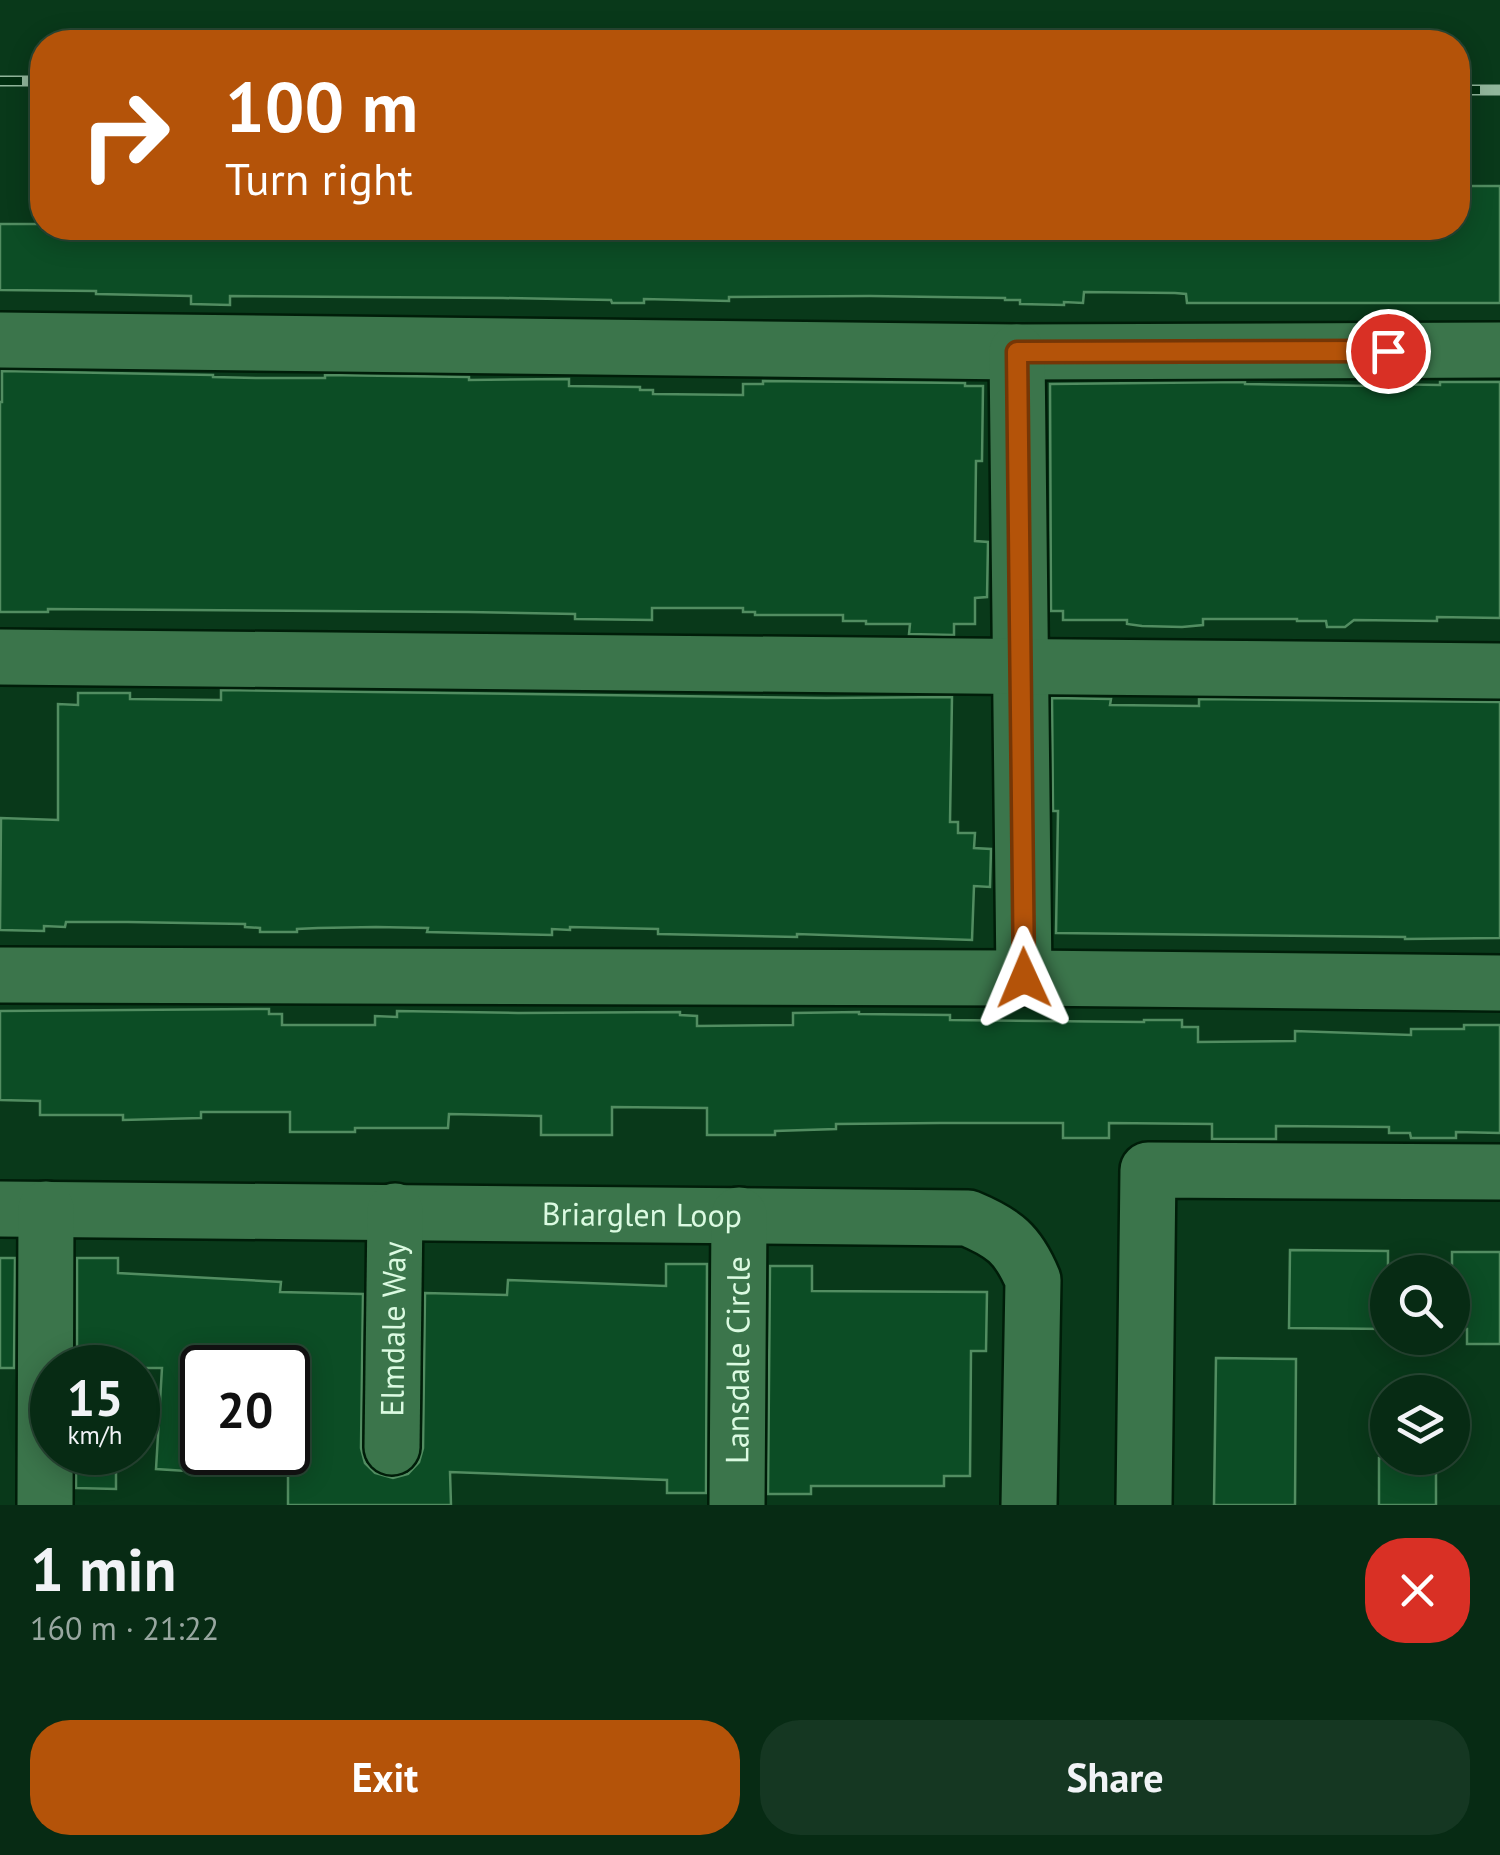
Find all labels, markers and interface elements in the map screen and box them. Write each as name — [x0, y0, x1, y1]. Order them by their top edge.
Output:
text: 100 m — [225, 61, 418, 151]
icon: right — [60, 70, 190, 200]
text: Turn right — [225, 149, 413, 207]
pin — [1346, 309, 1431, 394]
icon: arrive — [1361, 324, 1416, 379]
position arrow — [972, 926, 1076, 1030]
street label: Briarglen Loop — [542, 1192, 742, 1236]
street label: Elmdale Way — [370, 1241, 415, 1417]
map controls — [1370, 1255, 1470, 1475]
button: search — [1370, 1255, 1470, 1355]
street label: Lansdale Circle — [715, 1256, 759, 1464]
speed limit sign: 20 — [180, 1345, 310, 1475]
text: 15 — [67, 1365, 123, 1430]
button: layers — [1370, 1375, 1470, 1475]
text: km/h — [68, 1419, 122, 1451]
text: 1 min — [30, 1530, 176, 1608]
button: close — [1365, 1538, 1470, 1643]
text: 160 m · 21:22 — [30, 1607, 219, 1649]
button: Exit — [30, 1720, 740, 1835]
button: Share — [760, 1720, 1470, 1835]

